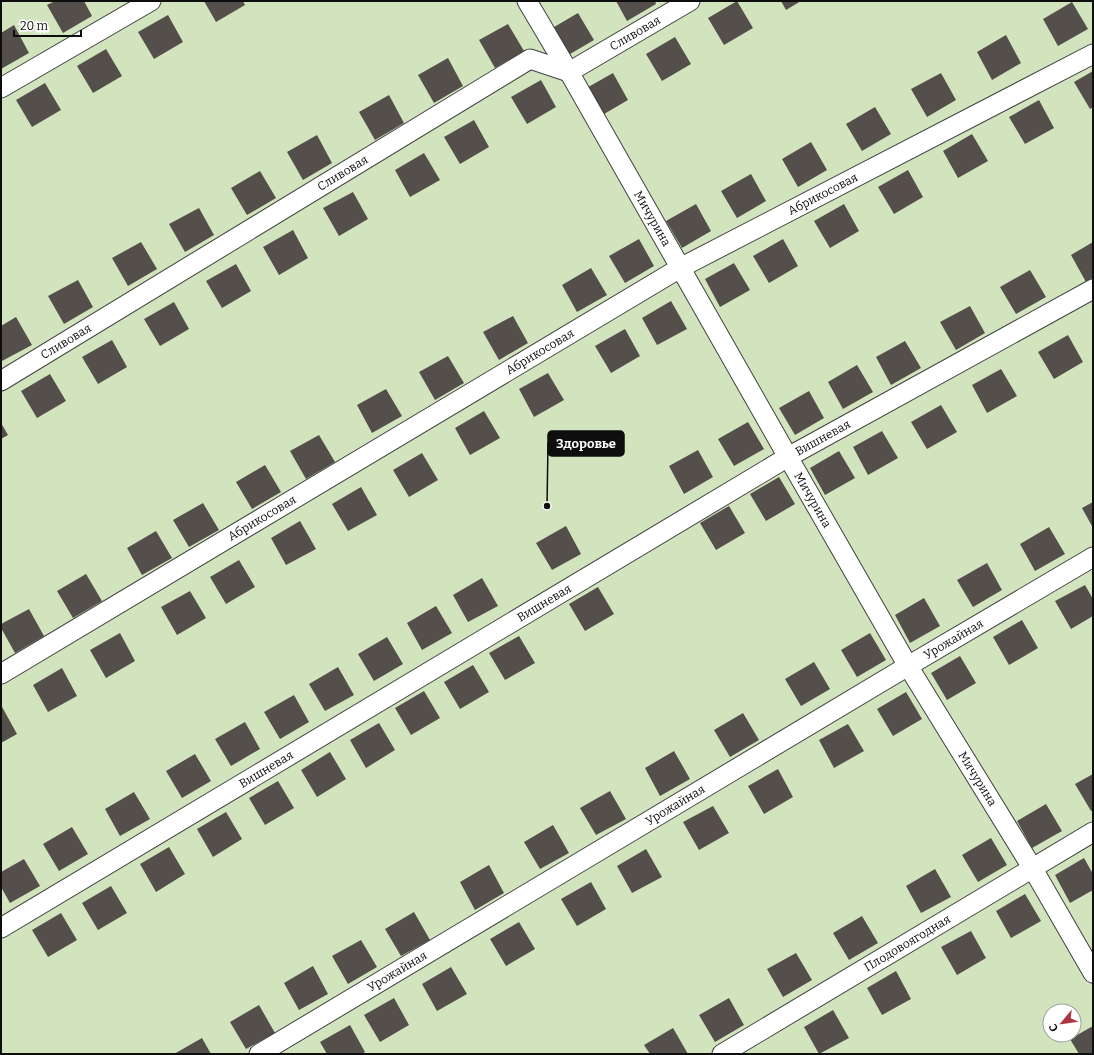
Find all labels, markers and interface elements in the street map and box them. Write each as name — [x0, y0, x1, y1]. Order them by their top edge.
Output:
scale bar — [14, 12, 81, 38]
street label: Сливовая — [607, 13, 663, 54]
text: 20 m — [20, 19, 49, 33]
street label: Сливовая — [315, 152, 371, 194]
street label: Абрикосовая — [786, 170, 860, 218]
street label: Мичурина — [631, 188, 674, 249]
street label: Сливовая — [38, 321, 94, 362]
street label: Абрикосовая — [503, 326, 577, 377]
street label: Вишневая — [793, 417, 853, 459]
callout: Здоровье — [548, 431, 624, 456]
text: Здоровье — [556, 436, 616, 451]
street label: Мичурина — [791, 470, 834, 531]
street label: Абрикосовая — [225, 492, 299, 544]
street label: Вишневая — [515, 581, 574, 624]
street label: Урожайная — [921, 616, 986, 662]
street label: Вишневая — [237, 748, 296, 791]
street label: Мичурина — [955, 749, 1000, 809]
street label: Урожайная — [643, 782, 708, 828]
street label: Плодовоягодная — [862, 912, 953, 974]
street label: Урожайная — [365, 948, 430, 995]
north arrow — [1042, 1003, 1082, 1043]
text: С — [1046, 1021, 1061, 1034]

